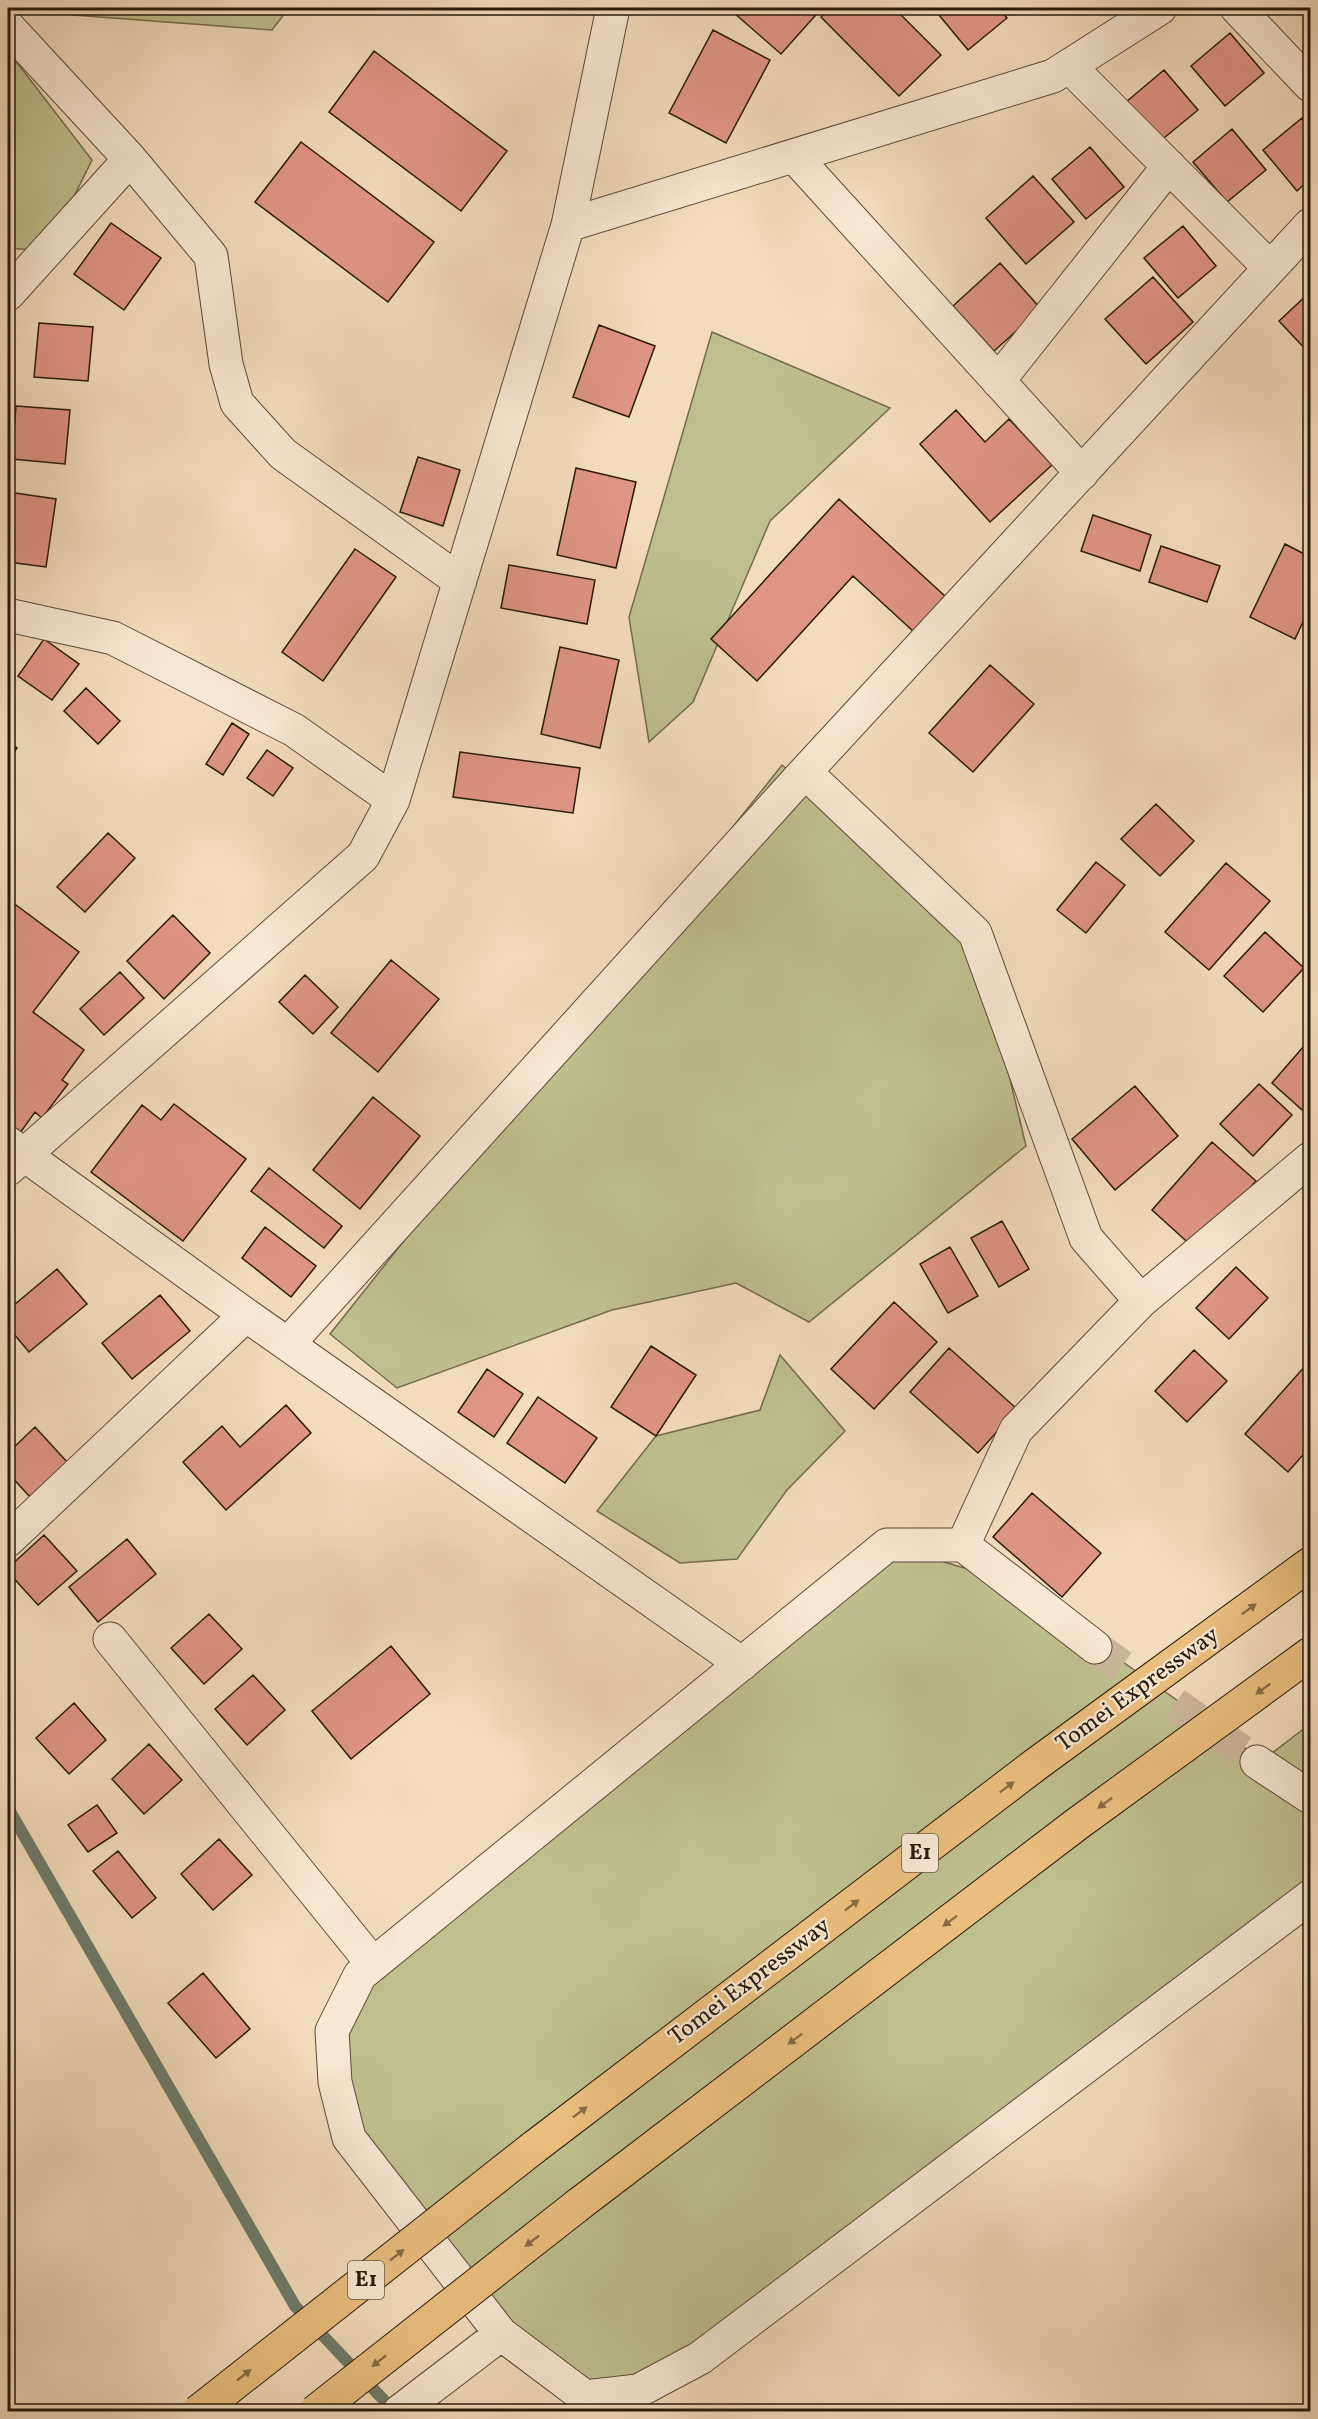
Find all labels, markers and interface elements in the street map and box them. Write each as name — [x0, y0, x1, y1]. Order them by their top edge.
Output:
one-way arrow — [1240, 1603, 1256, 1615]
street label: Tomei Expressway — [1049, 1619, 1227, 1761]
one-way arrow — [1256, 1682, 1271, 1694]
one-way arrow — [999, 1780, 1015, 1793]
one-way arrow — [1098, 1797, 1113, 1809]
road number: E1 — [902, 1834, 938, 1872]
one-way arrow — [844, 1898, 860, 1911]
street label: Tomei Expressway — [662, 1910, 838, 2054]
one-way arrow — [942, 1915, 958, 1927]
one-way arrow — [787, 2033, 803, 2046]
one-way arrow — [572, 2106, 588, 2118]
one-way arrow — [524, 2235, 540, 2248]
one-way arrow — [389, 2248, 405, 2261]
road number: E1 — [348, 2261, 384, 2299]
one-way arrow — [371, 2355, 386, 2367]
one-way arrow — [236, 2369, 252, 2382]

